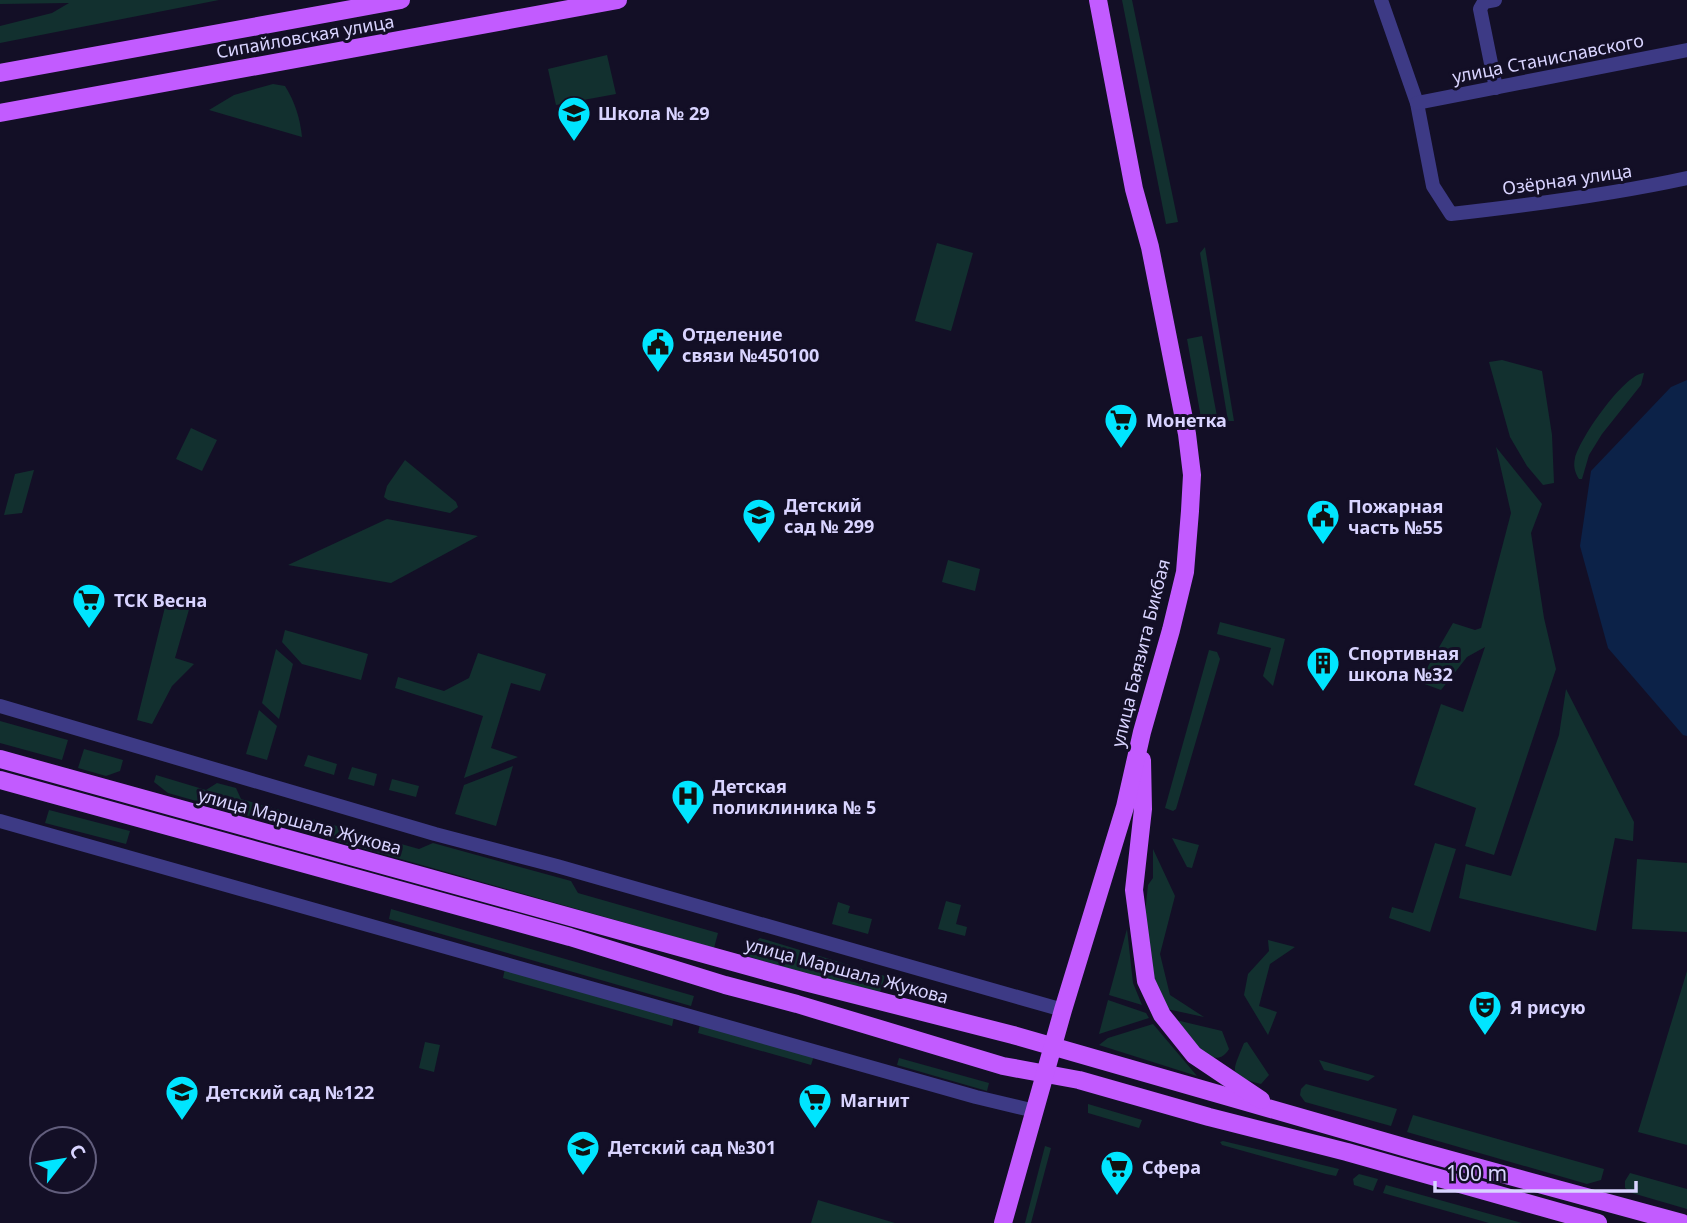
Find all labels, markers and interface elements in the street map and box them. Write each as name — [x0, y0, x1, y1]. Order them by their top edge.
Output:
street label: Сипайловская улица — [214, 9, 396, 63]
street label: улица Станиславского — [1450, 28, 1646, 88]
school or university icon: Школа № 29 — [555, 94, 593, 143]
place label: Школа № 29 — [598, 101, 710, 125]
street label: Озёрная улица — [1501, 158, 1633, 200]
place label: Отделение связи №450100 — [682, 322, 819, 367]
public building icon: Отделение связи №450100 — [639, 325, 677, 374]
supermarket icon: Монетка — [1102, 401, 1140, 450]
place label: Монетка — [1146, 408, 1227, 432]
place label: Детский сад № 299 — [784, 493, 874, 538]
place label: Пожарная часть №55 — [1348, 494, 1443, 539]
school or university icon: Детский сад № 299 — [740, 496, 778, 545]
public building icon: Пожарная часть №55 — [1304, 497, 1342, 546]
street label: улица Баязита Бикбая — [1105, 556, 1175, 750]
supermarket icon: ТСК Весна — [70, 581, 108, 630]
place label: ТСК Весна — [114, 588, 207, 612]
place label: Спортивная школа №32 — [1348, 641, 1459, 686]
building icon: Спортивная школа №32 — [1304, 644, 1342, 693]
place label: Детская поликлиника № 5 — [712, 774, 876, 819]
hospital icon: Детская поликлиника № 5 — [669, 777, 707, 826]
street label: улица Маршала Жукова — [196, 782, 404, 860]
street label: улица Маршала Жукова — [743, 931, 951, 1009]
theatre icon: Я рисую — [1466, 988, 1504, 1037]
place label: Я рисую — [1510, 995, 1586, 1019]
school or university icon: Детский сад №122 — [163, 1073, 201, 1122]
place label: Детский сад №122 — [206, 1080, 374, 1104]
supermarket icon: Магнит — [796, 1081, 834, 1130]
place label: Магнит — [840, 1088, 909, 1112]
north arrow — [28, 1125, 98, 1195]
school or university icon: Детский сад №301 — [564, 1128, 602, 1177]
place label: Детский сад №301 — [608, 1135, 776, 1159]
text: С — [63, 1139, 92, 1163]
supermarket icon: Сфера — [1098, 1148, 1136, 1197]
scale bar — [1435, 1150, 1636, 1194]
place label: Сфера — [1142, 1155, 1201, 1179]
text: 100 m — [1446, 1159, 1507, 1187]

